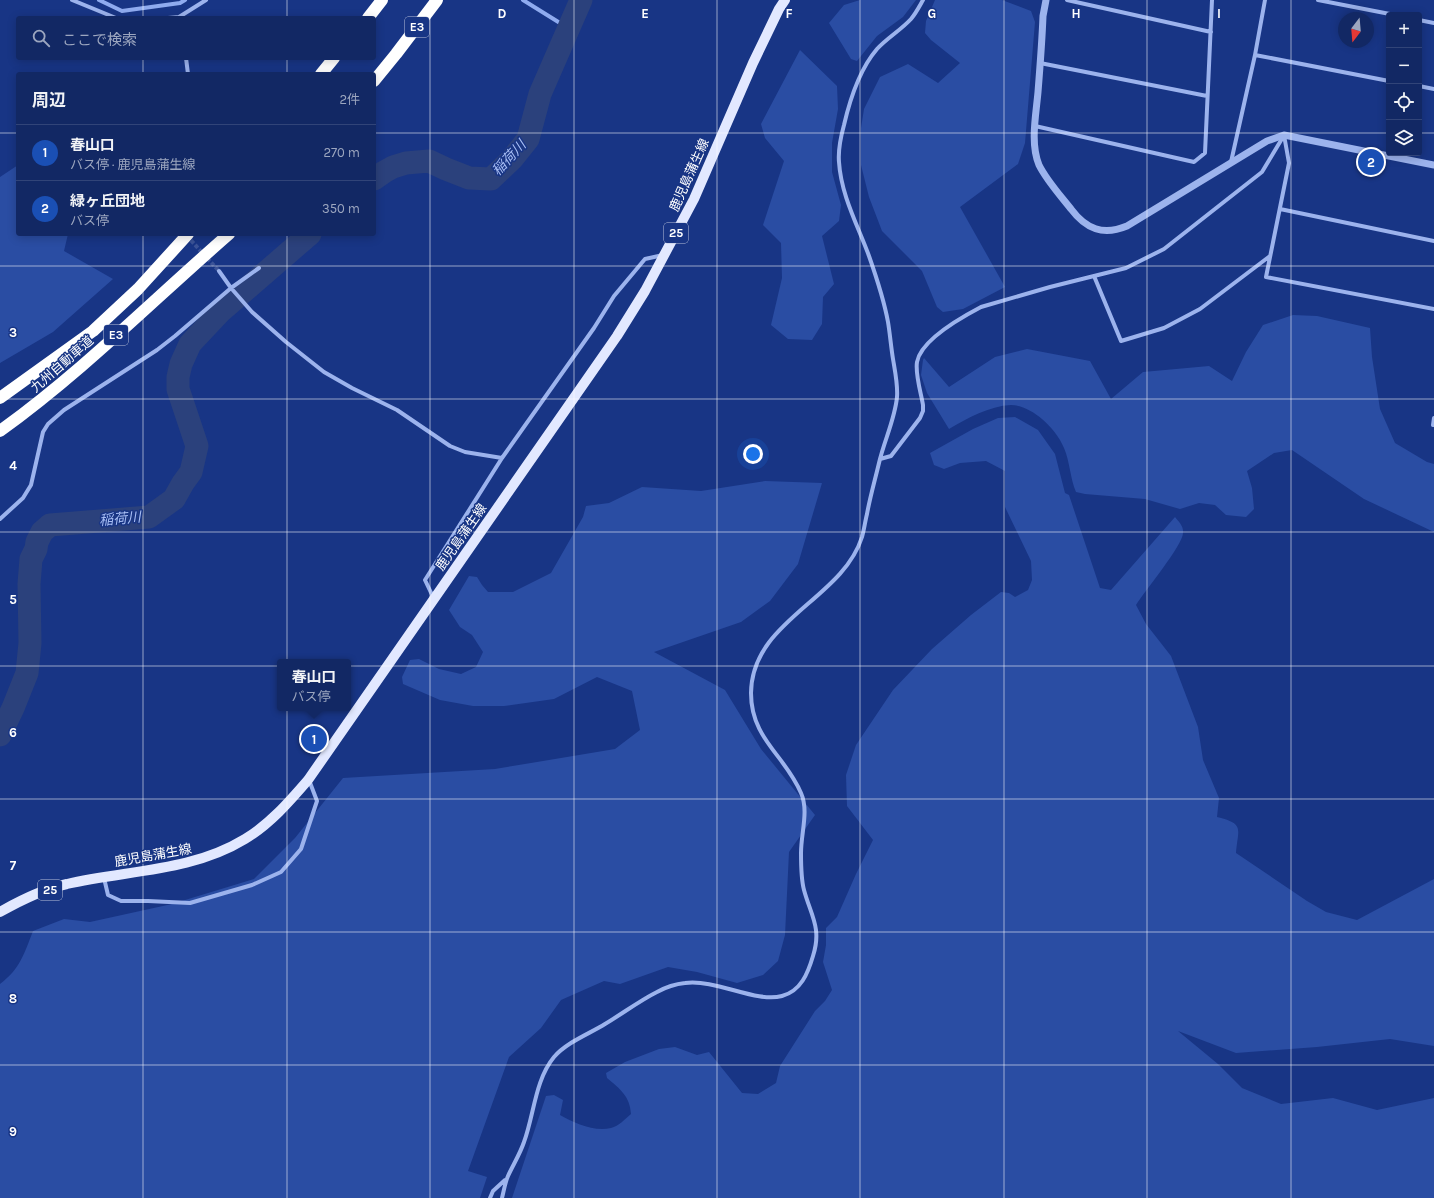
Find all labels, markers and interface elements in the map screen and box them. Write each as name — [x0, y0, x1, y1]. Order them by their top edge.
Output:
text: D — [498, 6, 507, 21]
text: E — [641, 6, 649, 21]
text: F — [785, 6, 793, 21]
text: G — [928, 6, 936, 21]
text: H — [1071, 6, 1081, 21]
text: I — [1217, 6, 1221, 21]
north arrow — [1338, 12, 1374, 48]
map controls — [1386, 12, 1422, 156]
button: + — [1386, 12, 1422, 48]
search box — [16, 16, 376, 60]
road number: E3 — [405, 17, 429, 37]
icon: search — [30, 27, 52, 49]
text: ここで検索 — [62, 31, 137, 49]
button: − — [1386, 48, 1422, 84]
button: locate — [1386, 84, 1422, 120]
text: 周辺 — [32, 90, 66, 110]
text: 2件 — [339, 92, 360, 107]
button: layers — [1386, 120, 1422, 156]
water label: 稲荷川 — [488, 135, 531, 179]
text: 春山口 — [70, 136, 115, 154]
street label: 鹿児島蒲生線 — [666, 136, 712, 214]
text: 1 — [43, 145, 47, 160]
text: 270 m — [323, 145, 360, 160]
pin: 2 — [1358, 147, 1384, 177]
text: バス停 · 鹿児島蒲生線 — [70, 157, 196, 172]
text: 緑ヶ丘団地 — [70, 192, 145, 210]
text: 2 — [41, 201, 49, 216]
text: 350 m — [322, 201, 360, 216]
text: バス停 — [70, 213, 109, 228]
road number: 25 — [664, 223, 688, 243]
text: 3 — [9, 325, 17, 340]
road number: E3 — [104, 325, 128, 345]
street label: 九州自動車道 — [28, 333, 96, 395]
your location — [743, 444, 763, 464]
text: 4 — [9, 458, 17, 473]
street label: 鹿児島蒲生線 — [432, 501, 490, 573]
water label: 稲荷川 — [98, 509, 144, 529]
text: 5 — [9, 592, 17, 607]
popup — [277, 659, 351, 711]
text: 春山口 — [291, 668, 337, 686]
text: バス停 — [291, 689, 331, 704]
pin: 1 — [301, 724, 327, 754]
text: 6 — [9, 725, 17, 740]
street label: 鹿児島蒲生線 — [113, 841, 193, 869]
text: 7 — [10, 858, 17, 873]
road number: 25 — [38, 880, 62, 900]
text: 8 — [9, 991, 17, 1006]
text: 9 — [9, 1124, 17, 1139]

